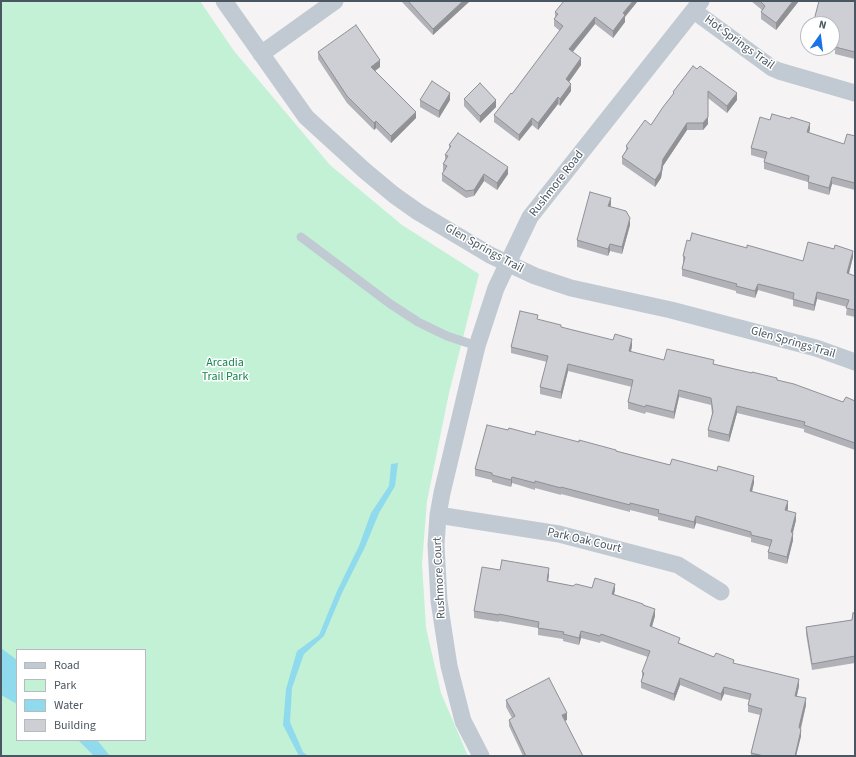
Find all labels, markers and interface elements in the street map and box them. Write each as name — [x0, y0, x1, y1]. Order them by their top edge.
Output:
street label: Hot Springs Trail — [701, 13, 777, 73]
north arrow — [800, 16, 840, 56]
text: N — [817, 17, 828, 33]
street label: Rushmore Road — [527, 148, 587, 220]
street label: Glen Springs Trail — [442, 222, 526, 276]
street label: Glen Springs Trail — [749, 324, 837, 362]
park label: Arcadia Trail Park — [202, 356, 248, 384]
street label: Park Oak Court — [546, 526, 622, 556]
street label: Rushmore Court — [431, 537, 449, 619]
legend — [16, 649, 146, 741]
text: Road — [54, 657, 80, 674]
text: Park — [54, 677, 76, 694]
text: Water — [54, 697, 83, 714]
text: Building — [54, 717, 96, 734]

